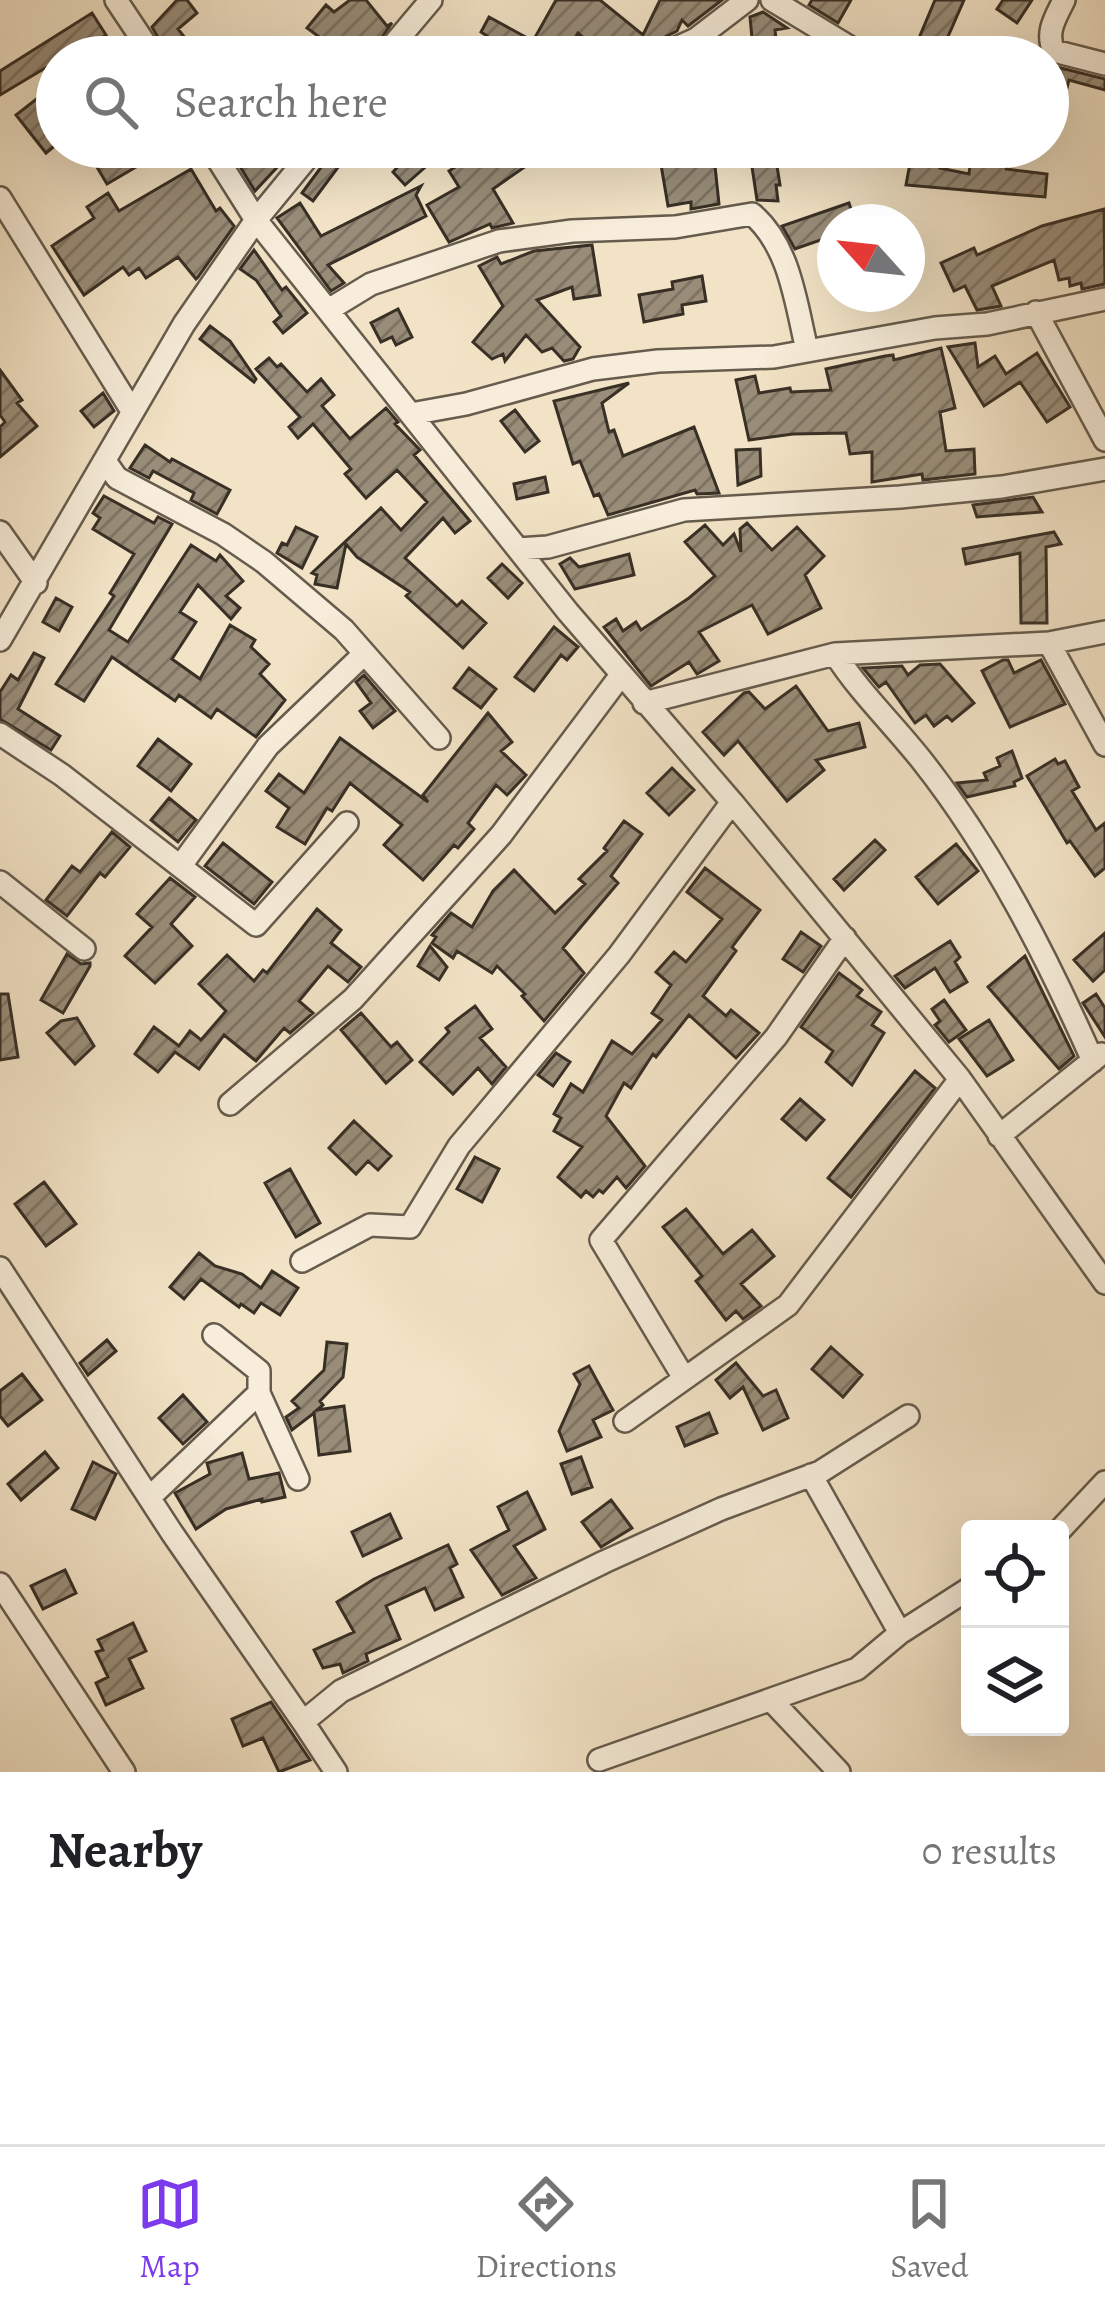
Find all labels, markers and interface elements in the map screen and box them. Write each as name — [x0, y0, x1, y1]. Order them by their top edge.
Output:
search box — [36, 36, 1069, 168]
icon: search — [78, 69, 144, 135]
text: Search here — [174, 71, 388, 133]
north arrow — [817, 204, 925, 312]
map controls — [961, 1520, 1069, 1736]
button: locate — [961, 1520, 1069, 1628]
button: layers — [961, 1628, 1069, 1736]
text: Nearby — [48, 1815, 202, 1885]
text: 0 results — [922, 1824, 1057, 1877]
tab: Map — [137, 2171, 203, 2288]
tab: Directions — [476, 2171, 617, 2288]
tab: Saved — [890, 2171, 968, 2288]

